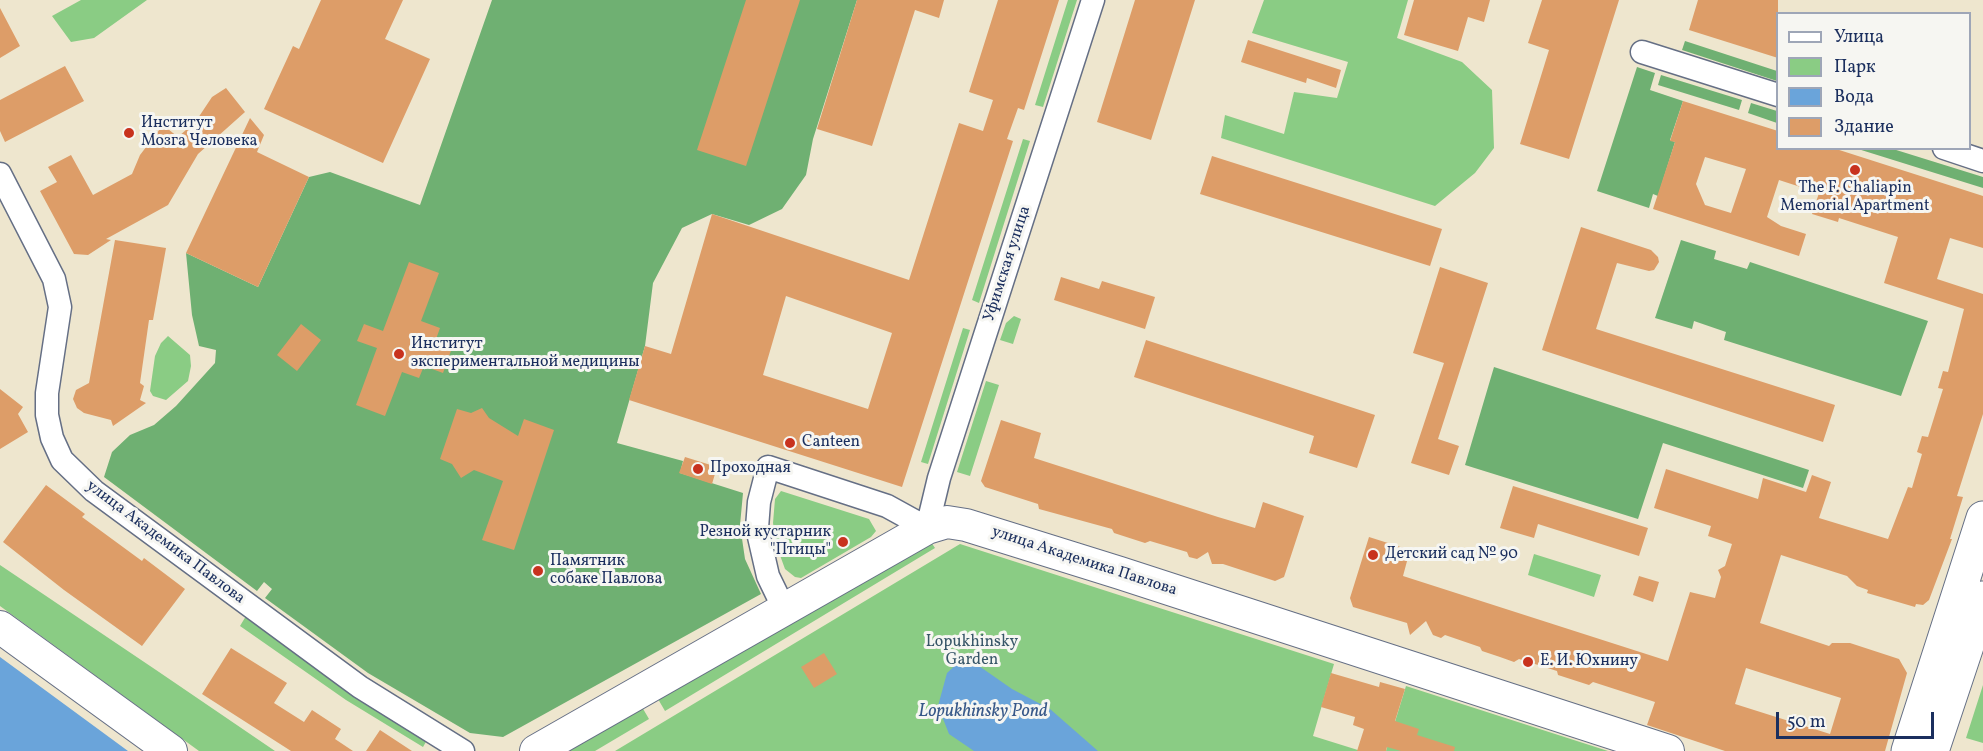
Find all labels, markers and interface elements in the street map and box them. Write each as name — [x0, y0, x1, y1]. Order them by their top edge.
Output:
legend — [1776, 12, 1971, 150]
text: Улица — [1834, 25, 1884, 50]
text: Парк — [1834, 55, 1876, 80]
text: Вода — [1834, 85, 1874, 110]
place label: Институт Мозга Человека — [141, 114, 257, 152]
text: Здание — [1834, 115, 1894, 140]
marker: Институт Мозга Человека — [122, 126, 136, 140]
marker: The F. Chaliapin Memorial Apartment — [1848, 163, 1862, 177]
place label: The F. Chaliapin Memorial Apartment — [1780, 179, 1930, 217]
street label: Уфимская улица — [980, 204, 1036, 324]
place label: Институт экспериментальной медицины — [411, 335, 639, 373]
marker: Институт экспериментальной медицины — [392, 347, 406, 361]
place label: Canteen — [802, 433, 860, 453]
marker: Canteen — [783, 436, 797, 450]
place label: Проходная — [710, 459, 791, 479]
marker: Проходная — [691, 462, 705, 476]
street label: улица Академика Павлова — [82, 477, 248, 609]
place label: Резной кустарник "Птицы" — [699, 523, 831, 561]
street label: улица Академика Павлова — [989, 523, 1179, 601]
marker: Резной кустарник "Птицы" — [836, 535, 850, 549]
place label: Детский сад № 90 — [1385, 545, 1518, 565]
marker: Детский сад № 90 — [1366, 548, 1380, 562]
place label: Памятник собаке Павлова — [550, 552, 662, 590]
marker: Памятник собаке Павлова — [531, 564, 545, 578]
park label: Lopukhinsky Garden — [926, 633, 1018, 671]
place label: Е. И. Юхнину — [1540, 652, 1638, 672]
marker: Е. И. Юхнину — [1521, 655, 1535, 669]
scale bar — [1779, 700, 1936, 738]
water label: Lopukhinsky Pond — [918, 702, 1048, 724]
text: 50 m — [1787, 710, 1826, 735]

